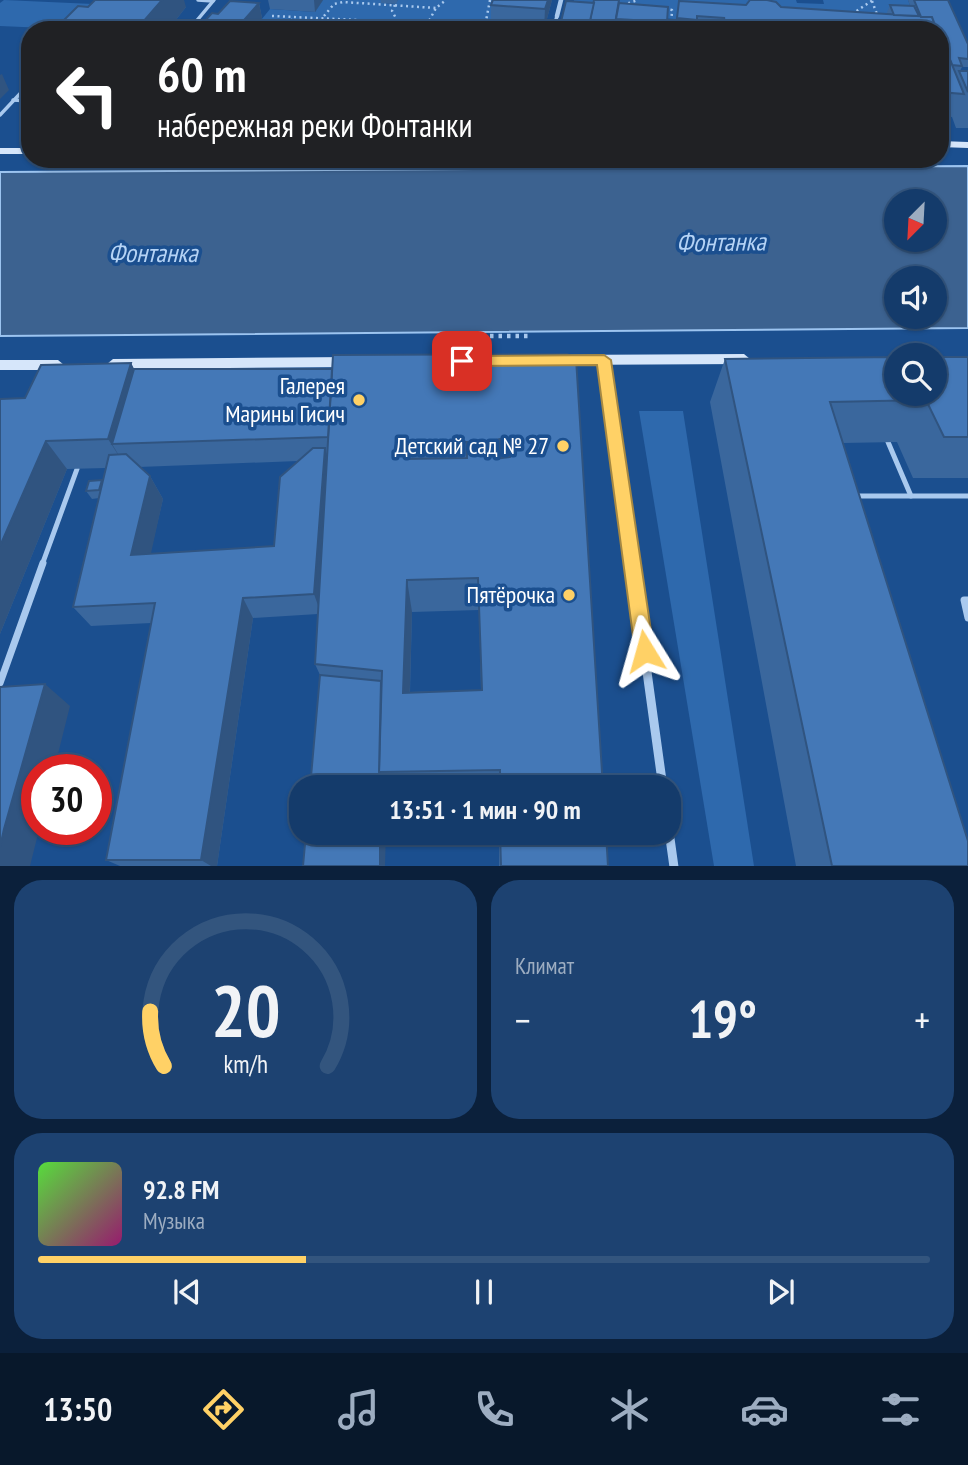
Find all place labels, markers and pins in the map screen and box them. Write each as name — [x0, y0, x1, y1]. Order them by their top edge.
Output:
pin — [432, 331, 492, 391]
place label: Галерея Марины Гисич — [225, 370, 345, 429]
marker: Галерея Марины Гисич — [351, 392, 367, 408]
place label: Детский сад № 27 — [395, 430, 549, 461]
marker: Детский сад № 27 — [555, 438, 571, 454]
place label: Пятёрочка — [467, 579, 555, 610]
marker: Пятёрочка — [561, 587, 577, 603]

